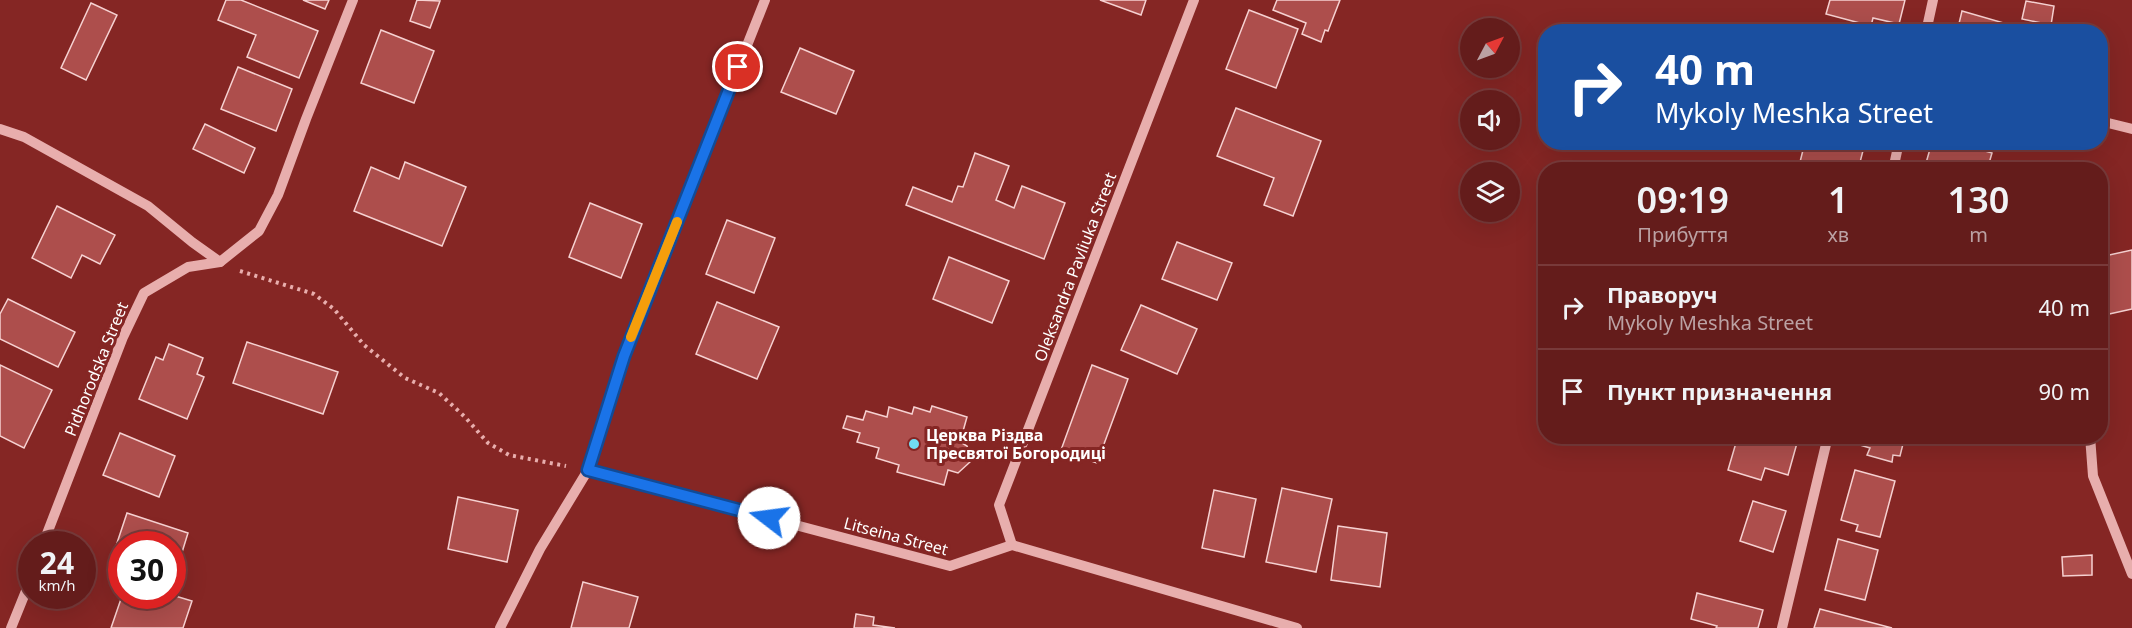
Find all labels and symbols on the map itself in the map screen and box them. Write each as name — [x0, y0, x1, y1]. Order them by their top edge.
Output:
north arrow — [1460, 18, 1520, 78]
pin — [712, 41, 763, 92]
street label: Oleksandra Pavliuka Street — [1029, 169, 1121, 365]
street label: Pidhorodska Street — [59, 298, 133, 439]
place label: Церква Різдва Пресвятої Богородиці — [926, 424, 1106, 464]
marker: Церква Різдва Пресвятої Богородиці — [907, 437, 921, 451]
position arrow — [737, 486, 801, 550]
street label: Litseina Street — [842, 512, 951, 561]
speed limit sign: 30 — [108, 531, 186, 609]

